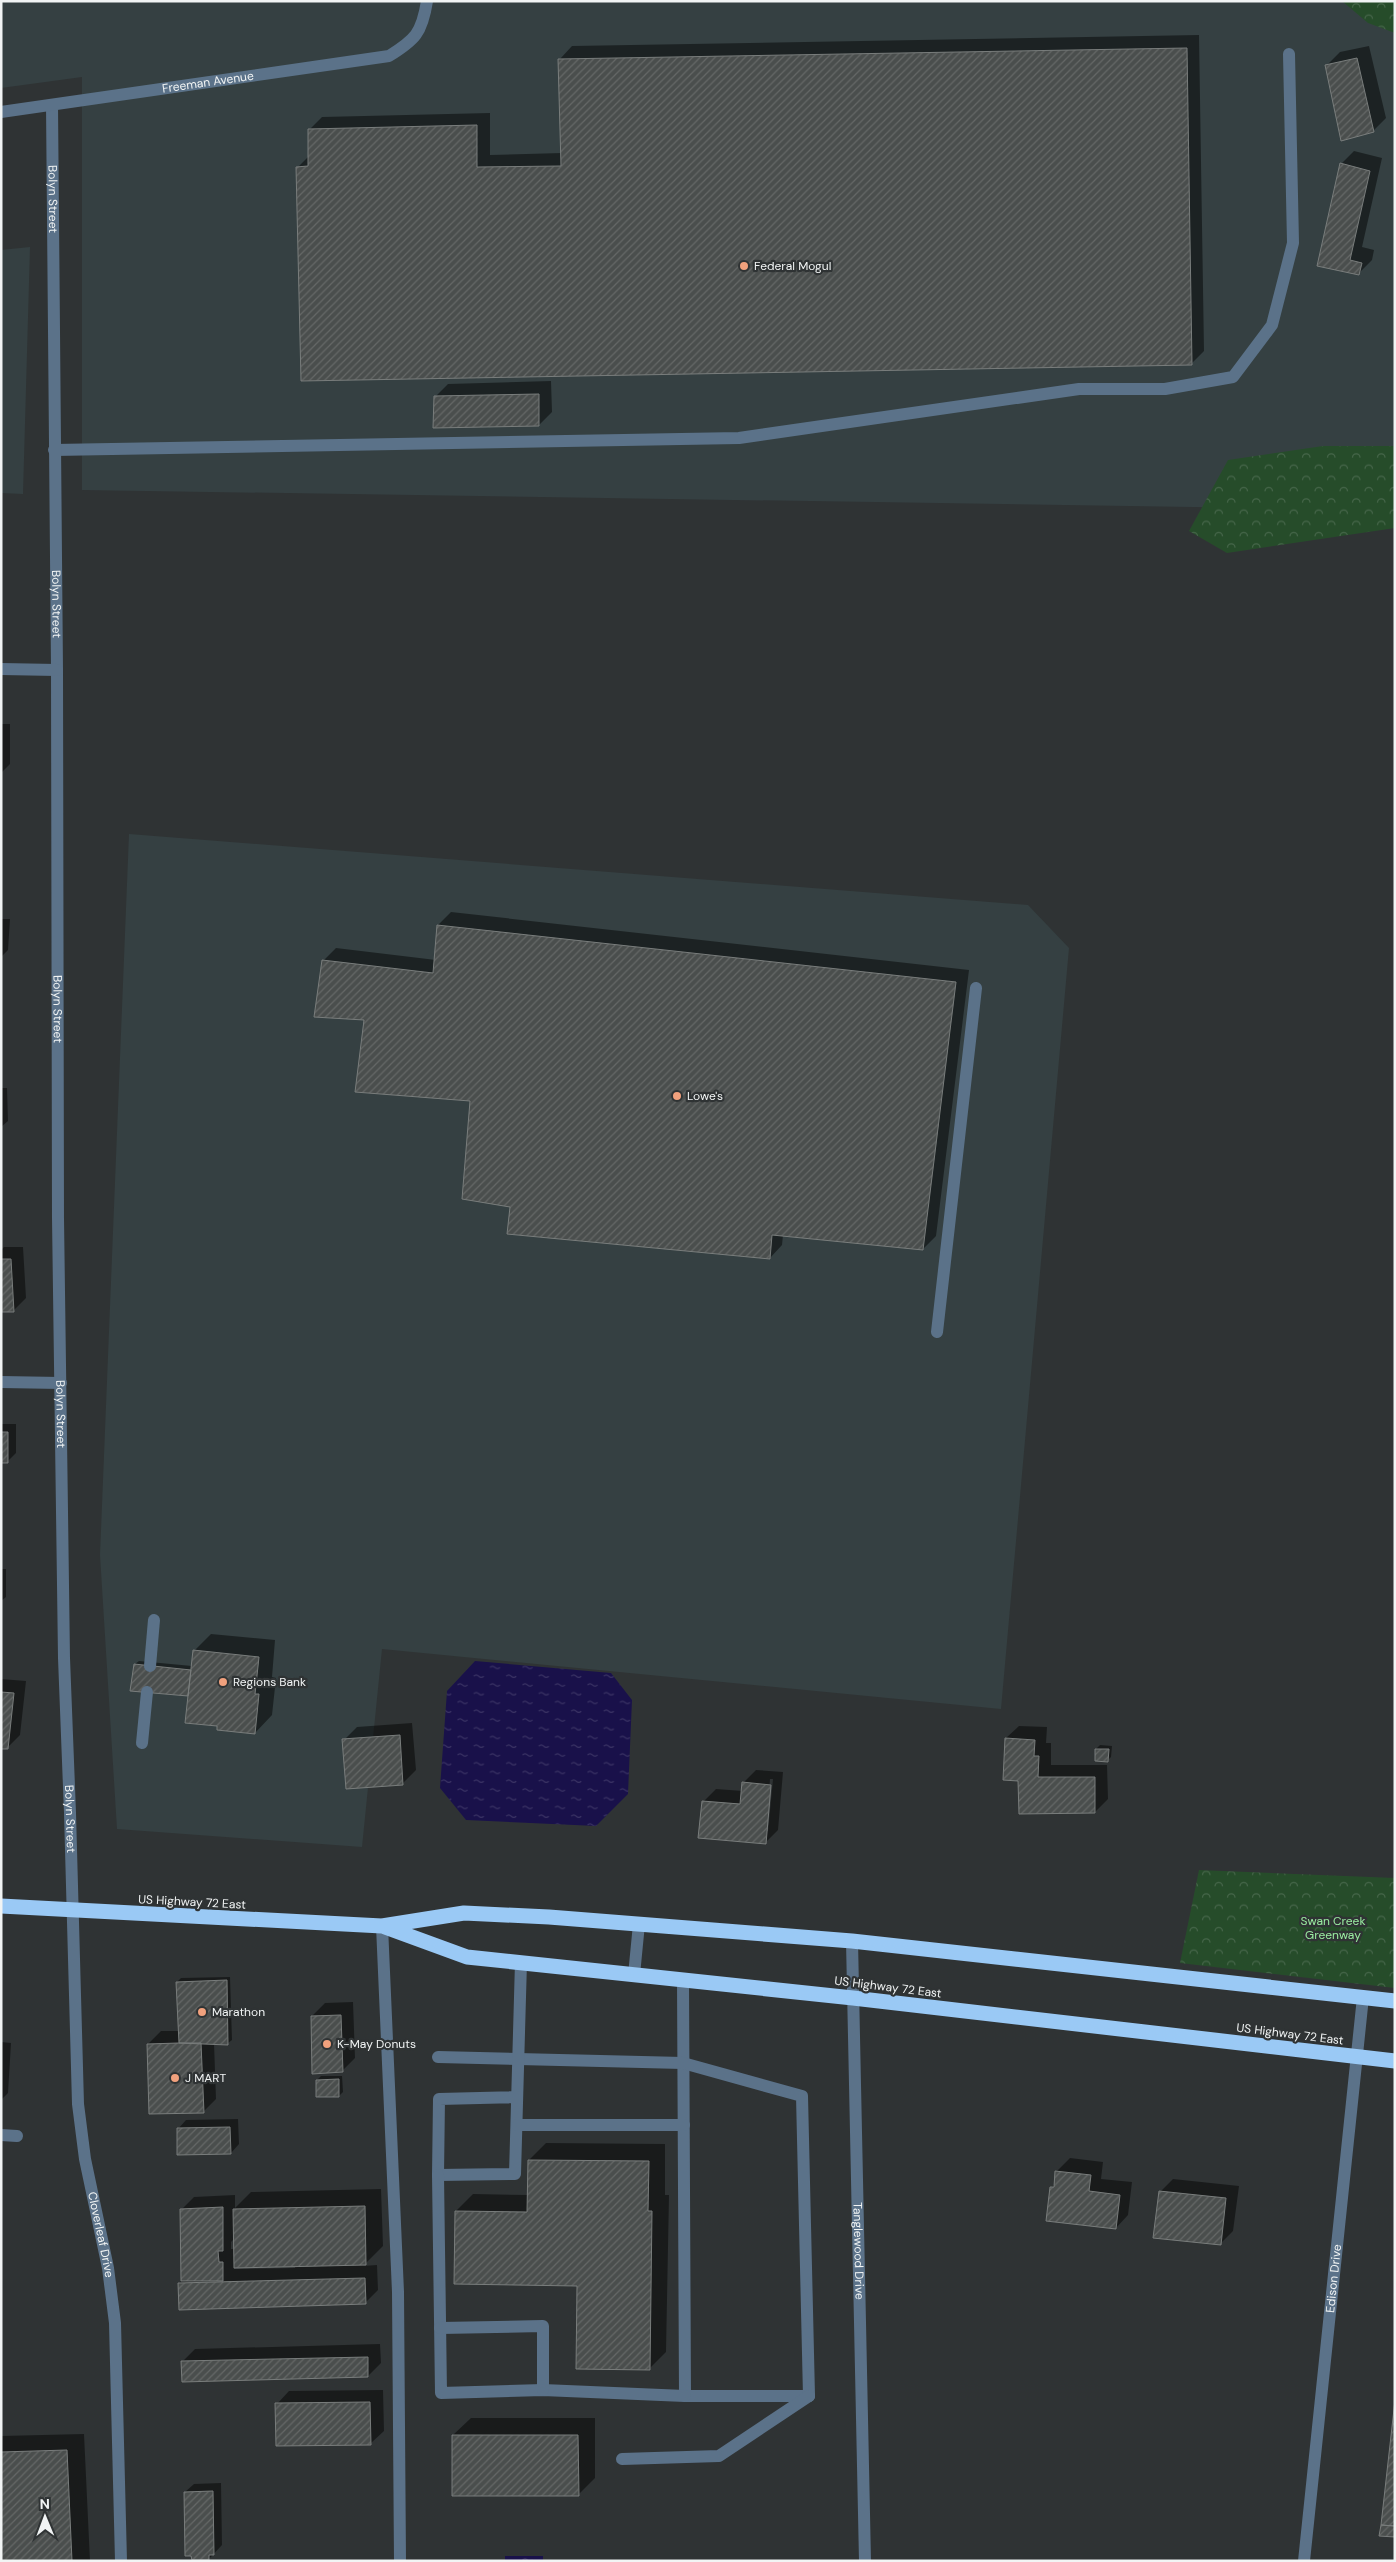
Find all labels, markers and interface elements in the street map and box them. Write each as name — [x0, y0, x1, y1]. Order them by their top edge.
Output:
street label: Freeman Avenue — [161, 68, 255, 97]
street label: Bolyn Street — [45, 165, 61, 233]
place label: Federal Mogul — [754, 258, 831, 274]
marker: Federal Mogul — [738, 260, 750, 272]
street label: Bolyn Street — [48, 570, 65, 638]
street label: Bolyn Street — [50, 975, 66, 1043]
place label: Lowe's — [687, 1088, 723, 1104]
marker: Lowe's — [671, 1090, 683, 1102]
street label: Bolyn Street — [52, 1380, 69, 1448]
place label: Regions Bank — [233, 1674, 306, 1690]
marker: Regions Bank — [217, 1676, 229, 1688]
street label: Bolyn Street — [61, 1785, 79, 1853]
street label: US Highway 72 East — [138, 1891, 247, 1913]
park label: Swan Creek Greenway — [1300, 1913, 1366, 1943]
street label: US Highway 72 East — [834, 1972, 943, 2002]
place label: Marathon — [212, 2004, 265, 2020]
marker: Marathon — [196, 2006, 208, 2018]
street label: US Highway 72 East — [1236, 2019, 1345, 2049]
place label: K-May Donuts — [337, 2036, 416, 2052]
marker: K-May Donuts — [321, 2038, 333, 2050]
place label: J MART — [185, 2070, 226, 2086]
marker: J MART — [169, 2072, 181, 2084]
street label: Cloverleaf Drive — [84, 2190, 117, 2279]
street label: Tanglewood Drive — [849, 2202, 868, 2300]
street label: Edison Drive — [1322, 2243, 1345, 2314]
north arrow — [20, 2492, 70, 2542]
text: N — [40, 2495, 50, 2513]

